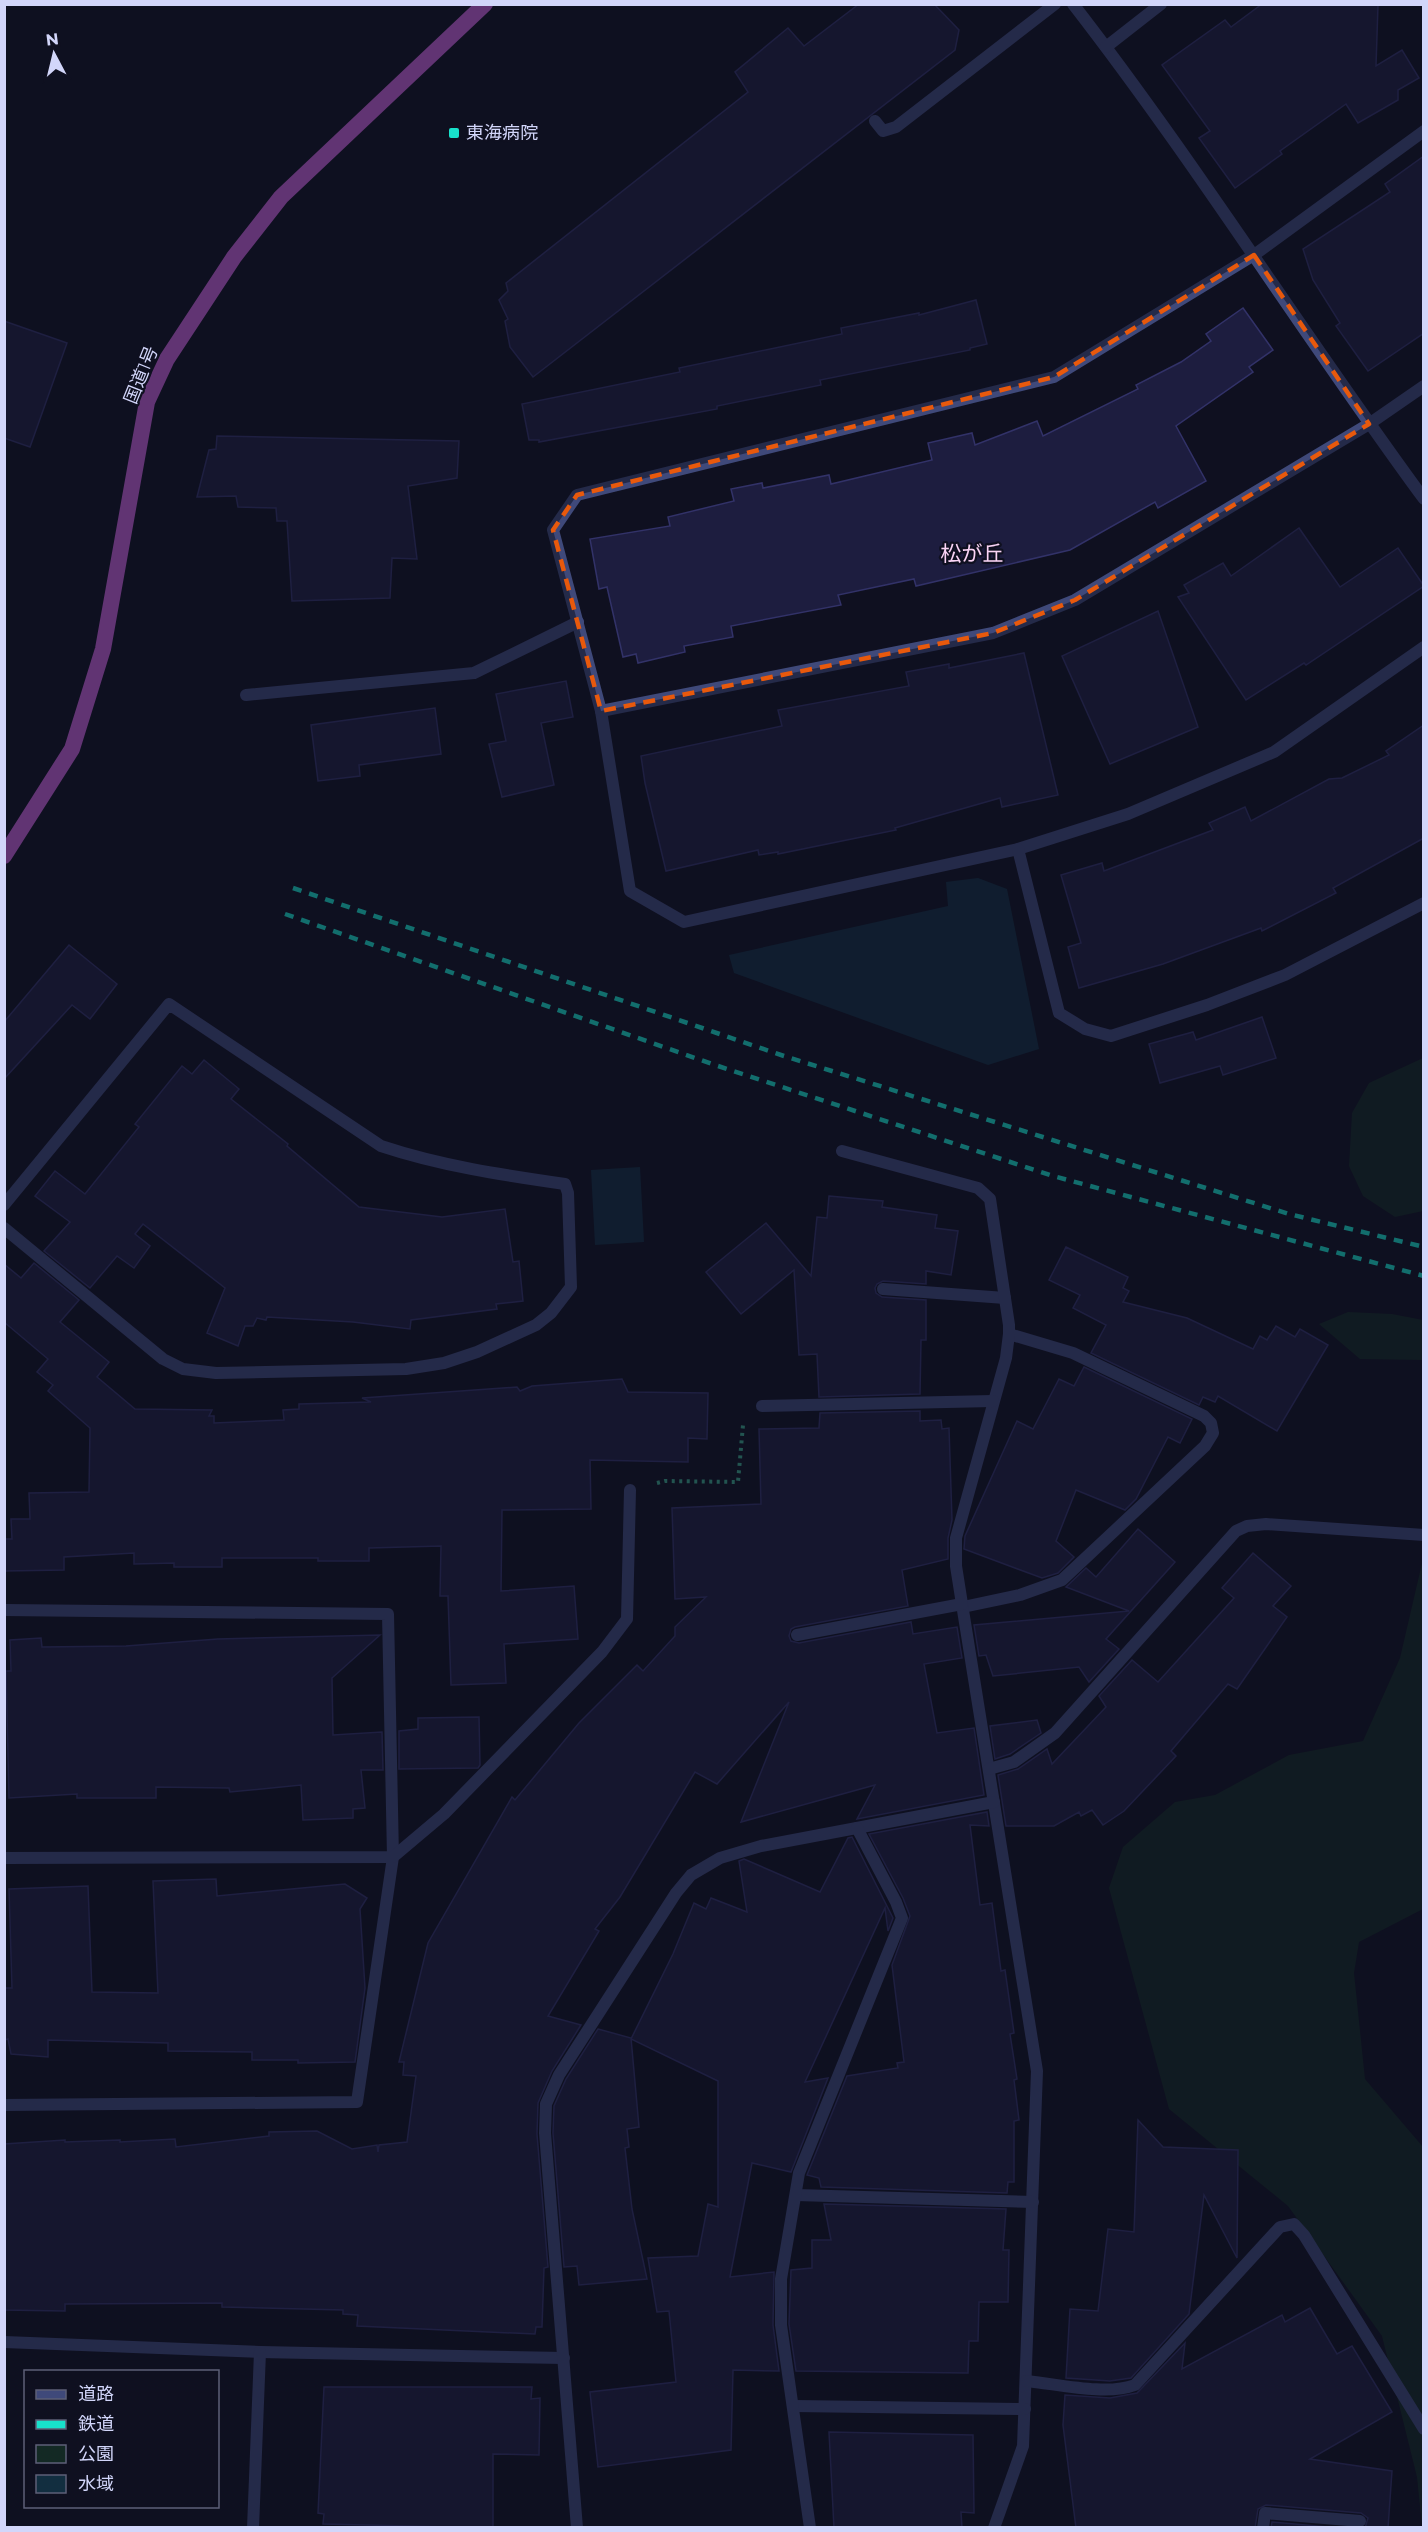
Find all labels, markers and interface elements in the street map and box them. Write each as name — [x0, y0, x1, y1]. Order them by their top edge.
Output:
north arrow — [24, 24, 84, 84]
text: N — [45, 29, 60, 50]
place label: 東海病院 — [466, 122, 538, 144]
marker: 東海病院 — [447, 126, 461, 140]
street label: 国道1号 — [119, 343, 163, 407]
district label: 松が丘 — [941, 541, 1004, 566]
legend — [24, 2370, 219, 2508]
text: 道路 — [78, 2383, 114, 2405]
text: 鉄道 — [78, 2413, 114, 2435]
text: 公園 — [78, 2443, 114, 2465]
text: 水域 — [78, 2473, 114, 2495]

